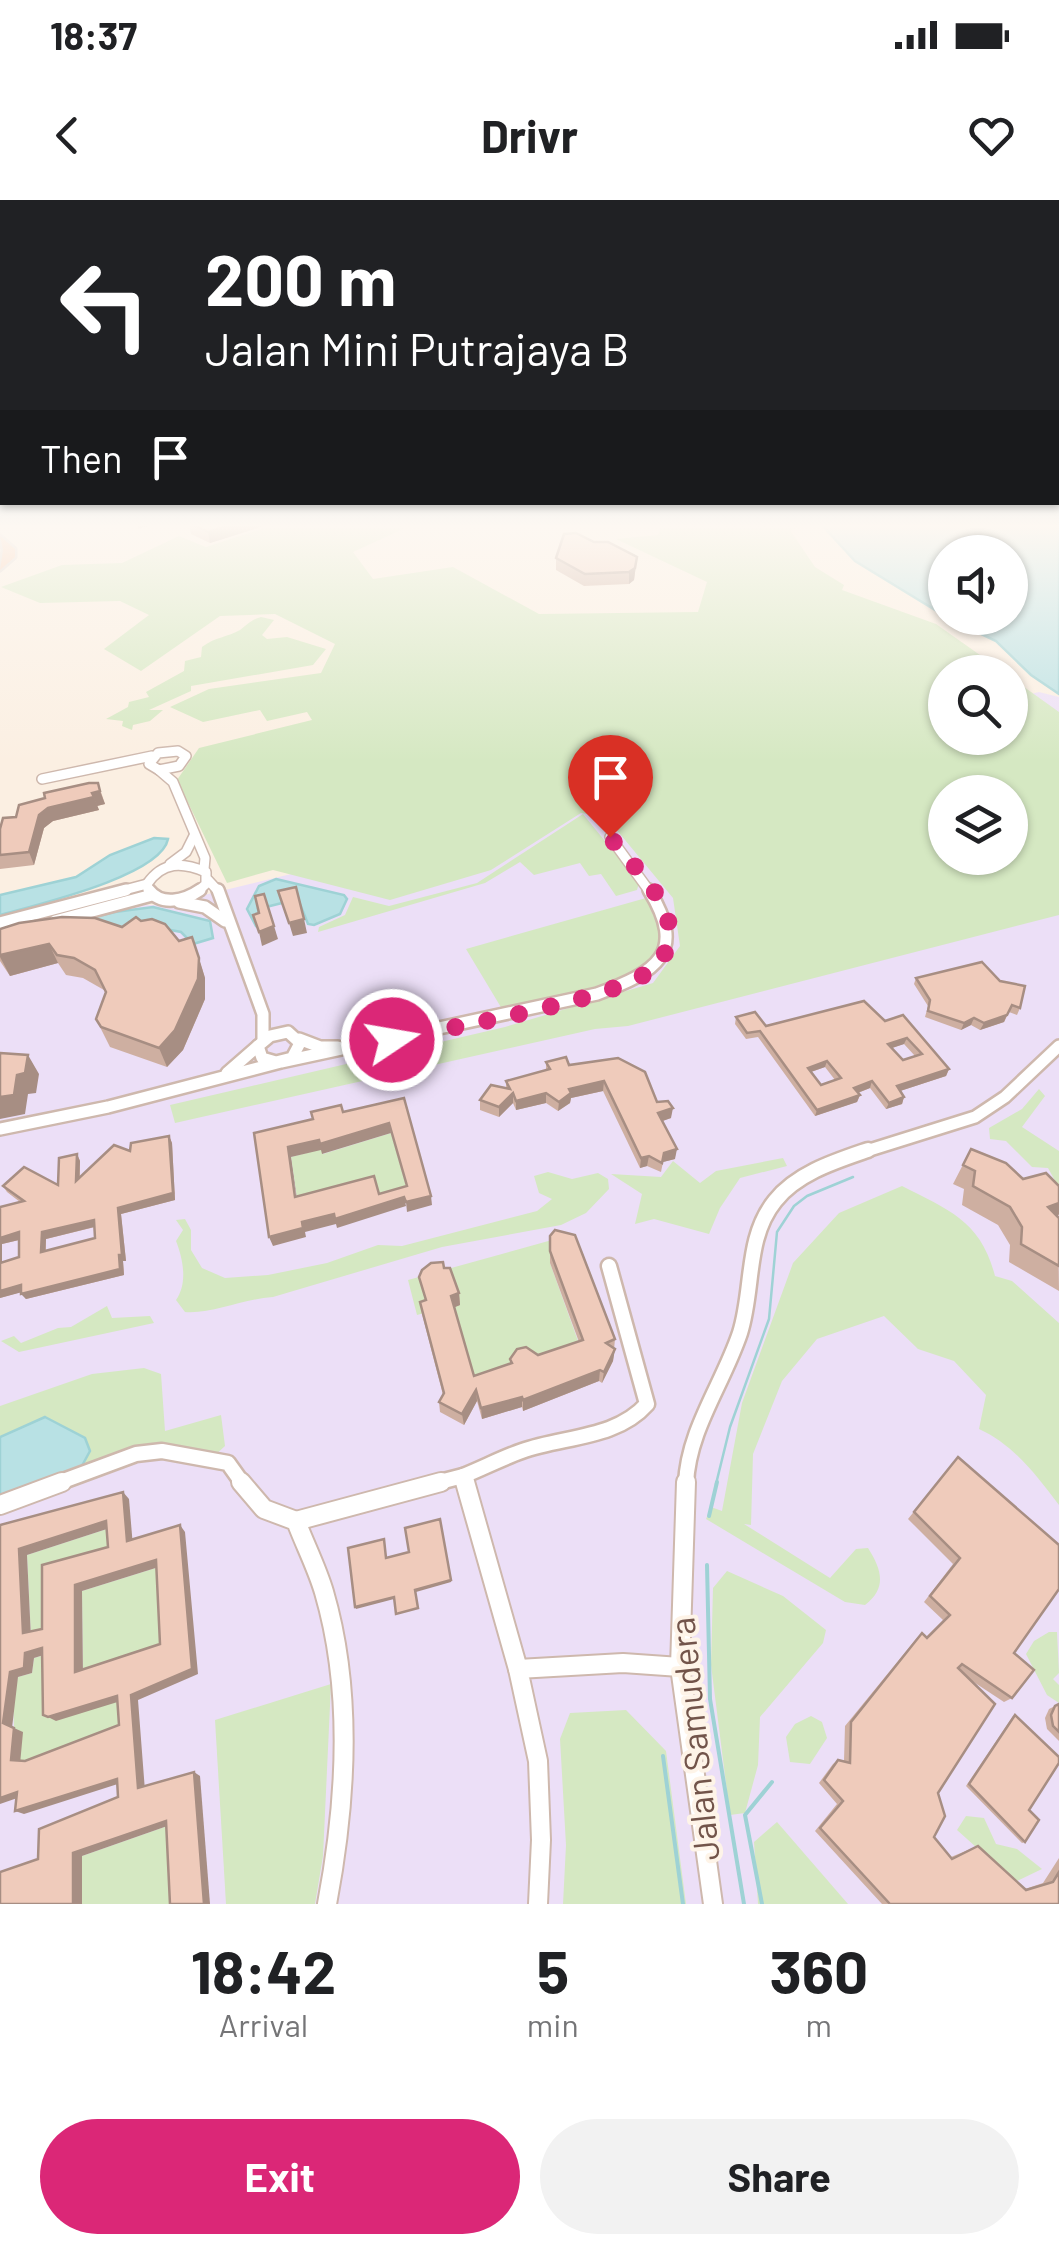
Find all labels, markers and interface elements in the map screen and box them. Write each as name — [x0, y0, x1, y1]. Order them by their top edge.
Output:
text: 18:37 — [50, 12, 137, 58]
icon: back — [40, 108, 95, 163]
text: Drivr — [481, 108, 578, 162]
icon: heart — [964, 108, 1019, 163]
text: 200 m — [205, 236, 396, 320]
icon: left — [40, 240, 170, 370]
text: Jalan Mini Putrajaya B — [205, 321, 630, 375]
icon: arrive — [143, 430, 198, 485]
text: Then — [40, 435, 123, 481]
map controls — [928, 535, 1028, 875]
button: sound — [928, 535, 1028, 635]
button: search — [928, 655, 1028, 755]
pin — [568, 735, 653, 838]
icon: arrive — [583, 750, 638, 805]
button: layers — [928, 775, 1028, 875]
position arrow — [340, 988, 444, 1092]
street label: Jalan Samudera — [659, 1616, 727, 1863]
text: 18:42 — [191, 1934, 336, 2006]
text: 5 — [537, 1934, 569, 2006]
text: 360 — [769, 1934, 868, 2006]
text: Arrival — [219, 2005, 308, 2043]
text: min — [527, 2005, 579, 2043]
text: m — [806, 2005, 832, 2043]
button: Exit — [40, 2119, 520, 2234]
button: Share — [540, 2119, 1019, 2234]

